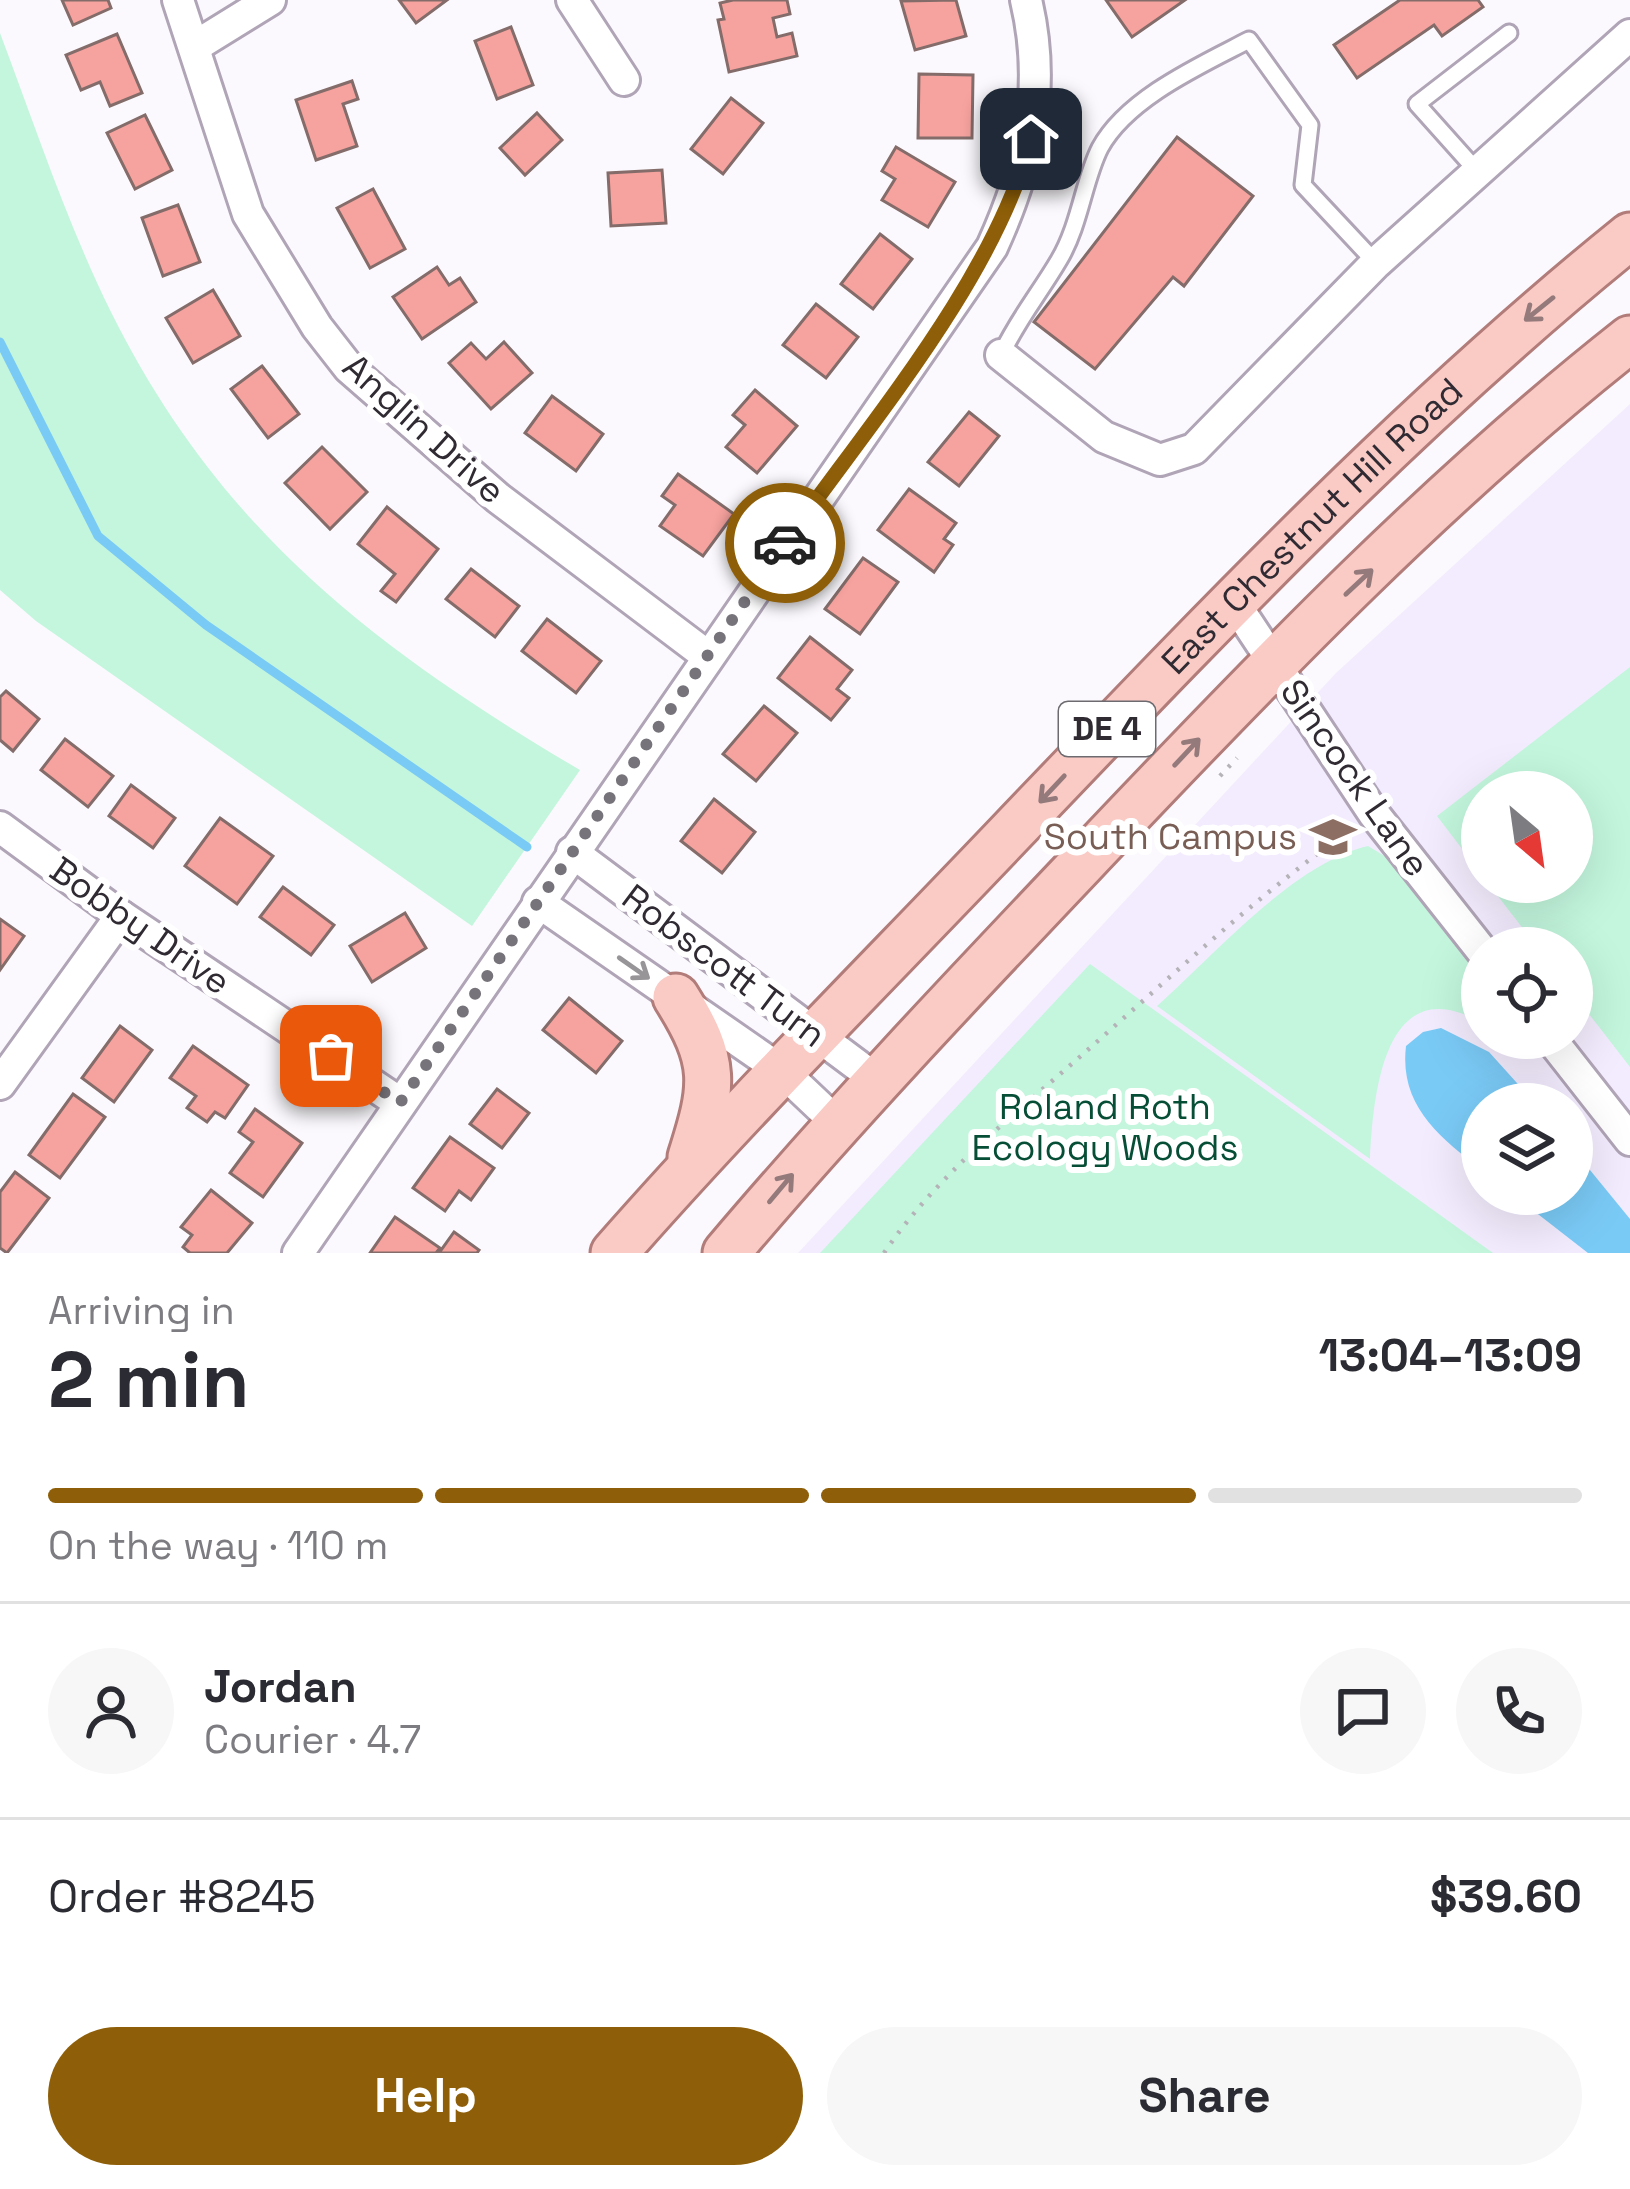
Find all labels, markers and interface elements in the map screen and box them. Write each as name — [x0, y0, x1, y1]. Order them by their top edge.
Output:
pin — [980, 88, 1082, 190]
icon: home — [998, 106, 1064, 172]
one-way arrow — [1524, 295, 1555, 323]
street label: Anglin Drive — [333, 344, 515, 514]
street label: East Chestnut Hill Road — [1152, 368, 1472, 684]
courier — [725, 483, 845, 603]
icon: car — [752, 510, 818, 576]
one-way arrow — [1343, 568, 1373, 597]
street label: Sincock Lane — [1270, 670, 1440, 886]
road number: DE 4 — [1059, 702, 1155, 756]
one-way arrow — [1173, 738, 1200, 768]
north arrow — [1461, 771, 1593, 903]
map controls — [1461, 771, 1593, 1215]
one-way arrow — [1038, 773, 1067, 803]
school or university icon: South Campus — [1308, 812, 1358, 862]
place label: South Campus — [1044, 814, 1297, 860]
street label: Bobby Drive — [41, 847, 239, 1005]
street label: Robscott Turn — [613, 874, 835, 1058]
button: locate — [1461, 927, 1593, 1059]
one-way arrow — [617, 955, 650, 980]
pin — [280, 1005, 382, 1107]
icon: bag — [298, 1023, 364, 1089]
button: layers — [1461, 1083, 1593, 1215]
park label: Roland Roth Ecology Woods — [972, 1084, 1238, 1171]
one-way arrow — [767, 1173, 795, 1204]
text: Arriving in — [48, 1286, 235, 1335]
text: 13:04–13:09 — [1319, 1327, 1582, 1384]
text: 2 min — [48, 1330, 250, 1430]
text: On the way · 110 m — [48, 1521, 388, 1570]
button: person — [48, 1648, 174, 1774]
button: chat — [1300, 1648, 1426, 1774]
button: phone — [1456, 1648, 1582, 1774]
text: Jordan — [204, 1658, 357, 1715]
text: Courier · 4.7 — [204, 1715, 421, 1764]
text: Order #8245 — [48, 1868, 316, 1925]
text: $39.60 — [1430, 1868, 1582, 1925]
button: Help — [48, 2027, 803, 2165]
button: Share — [827, 2027, 1582, 2165]

